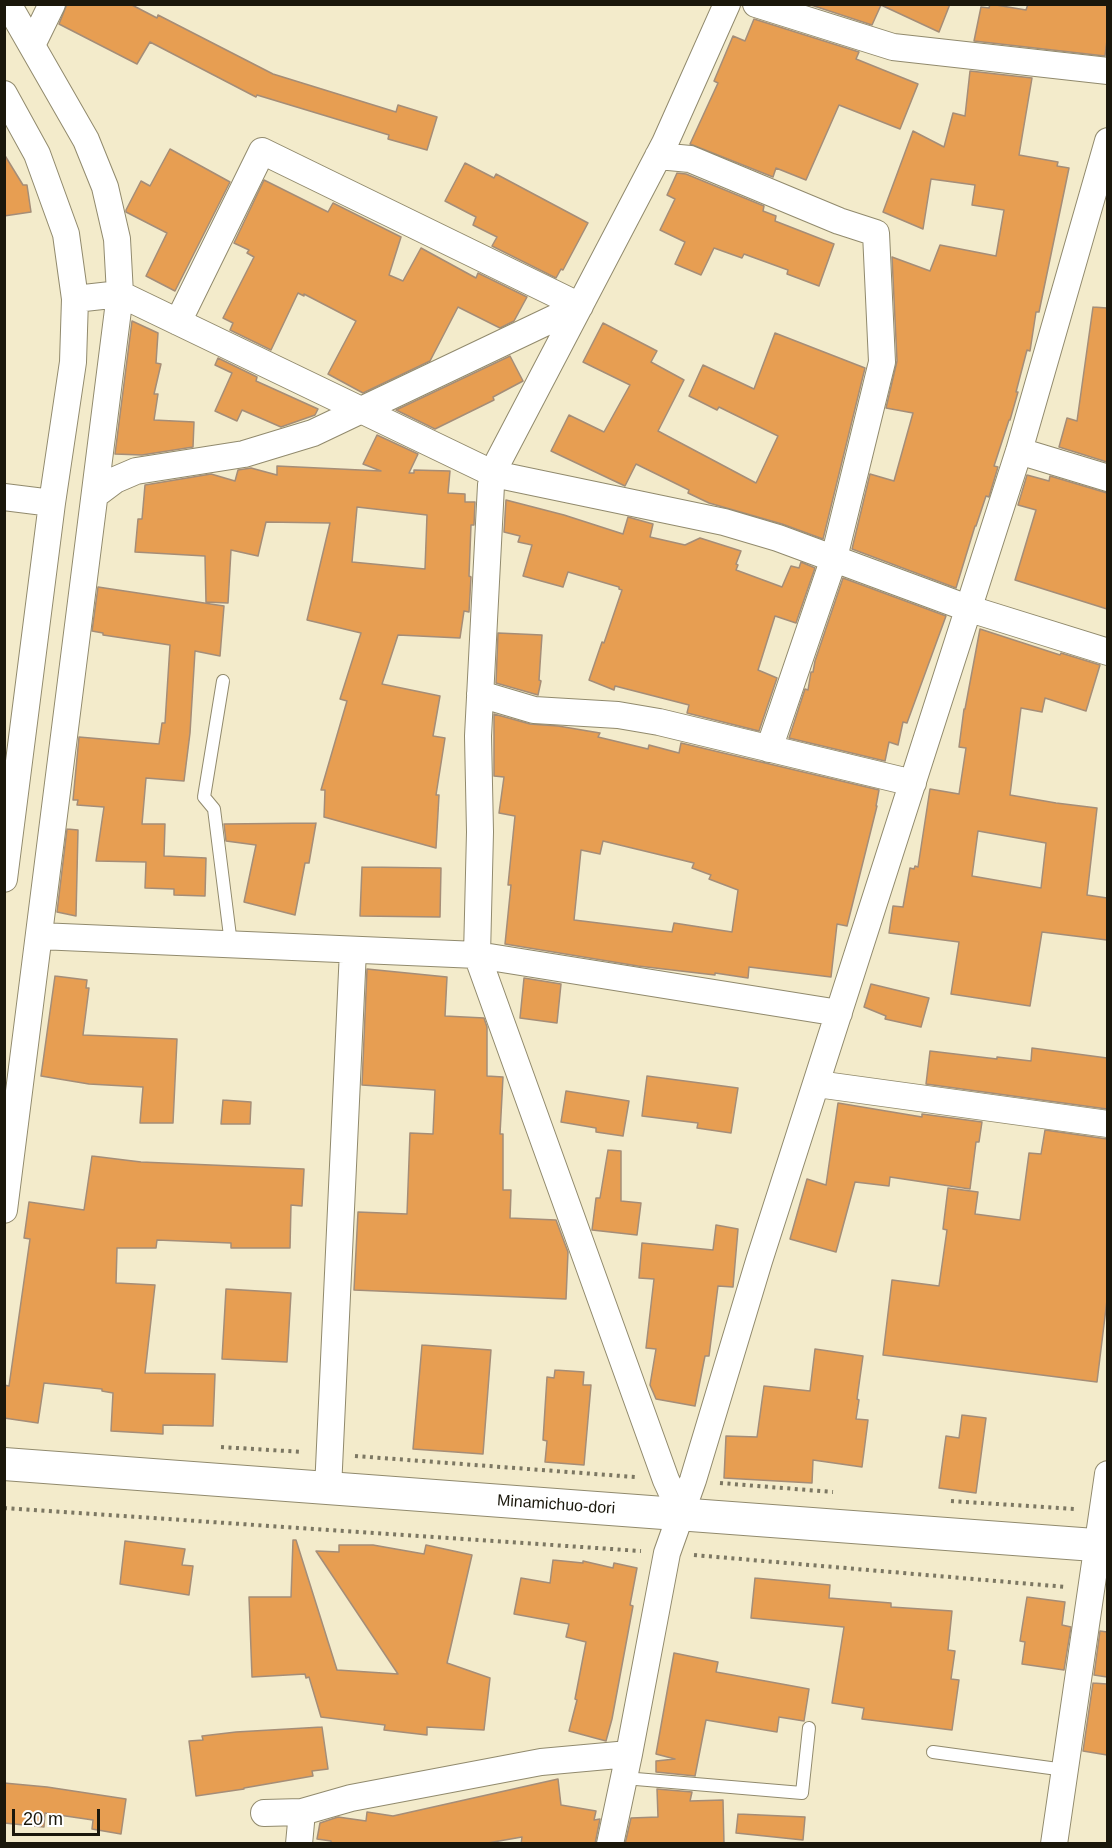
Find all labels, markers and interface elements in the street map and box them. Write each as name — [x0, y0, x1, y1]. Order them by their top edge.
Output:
street label: Minamichuo-dori — [496, 1491, 616, 1519]
scale bar — [15, 1797, 104, 1835]
text: 20 m — [23, 1809, 63, 1829]

